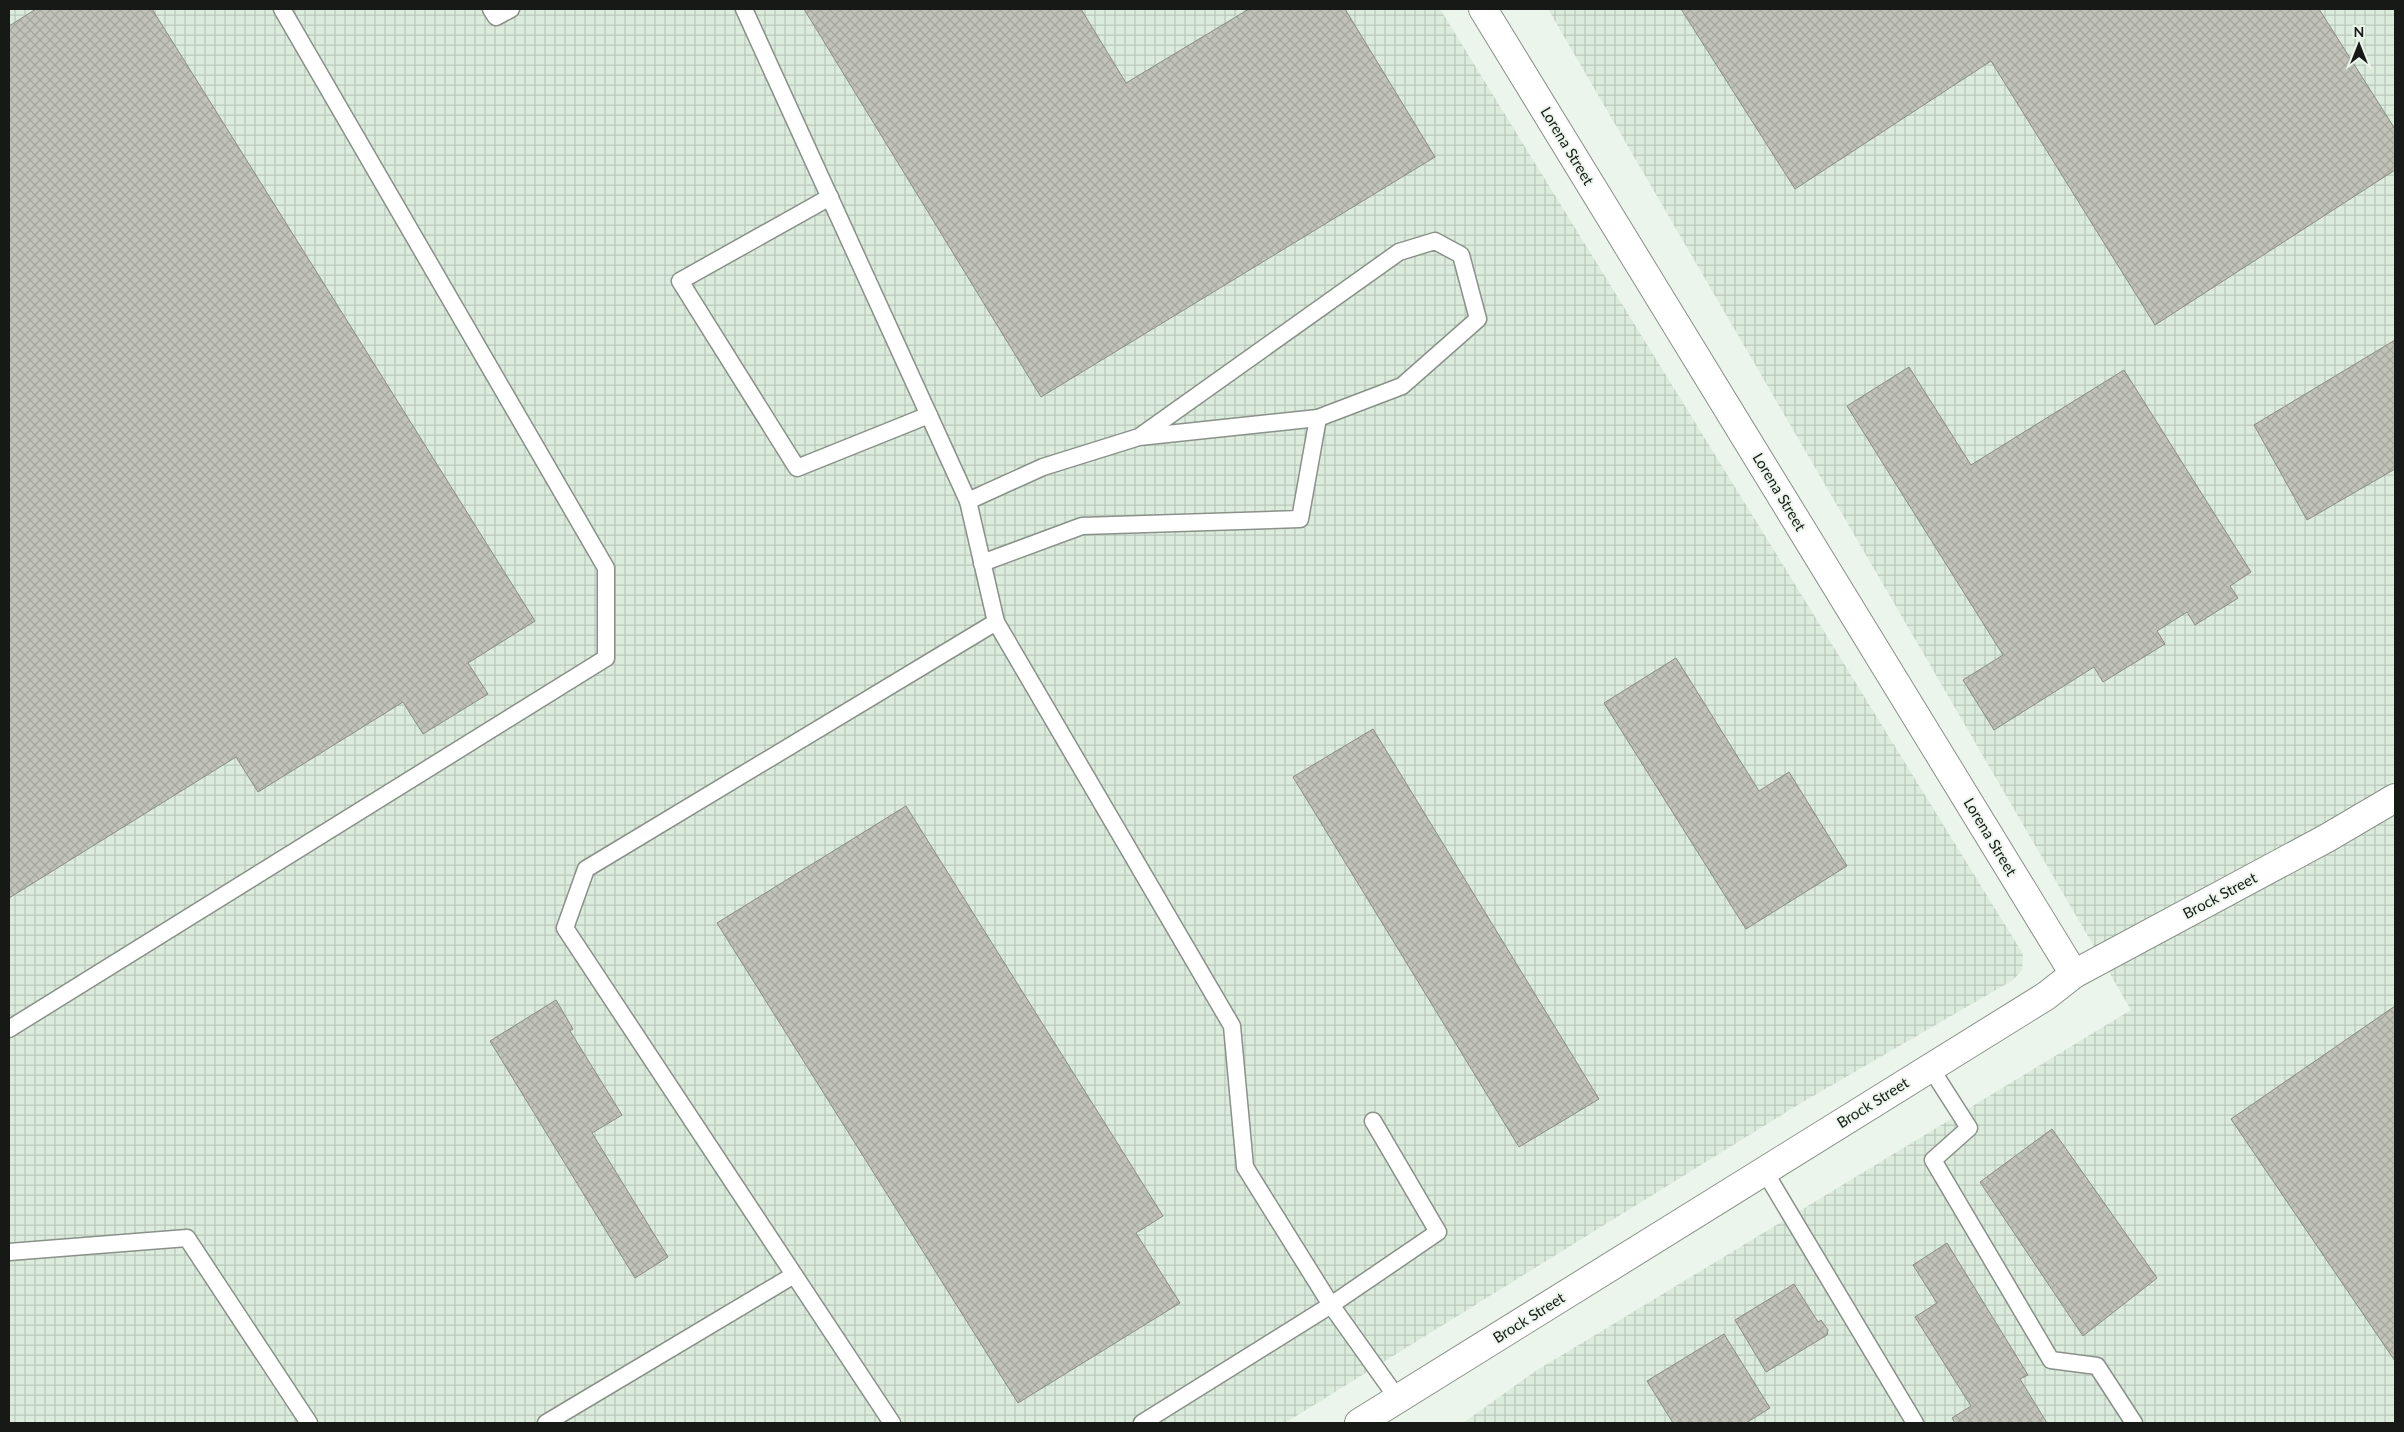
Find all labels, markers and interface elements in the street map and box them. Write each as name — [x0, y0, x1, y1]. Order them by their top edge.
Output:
north arrow — [2334, 20, 2384, 70]
text: N — [2354, 23, 2364, 40]
street label: Lorena Street — [1538, 103, 1599, 188]
street label: Lorena Street — [1750, 449, 1811, 534]
street label: Lorena Street — [1961, 794, 2022, 879]
street label: Brock Street — [2179, 868, 2260, 922]
street label: Brock Street — [1833, 1073, 1912, 1131]
street label: Brock Street — [1489, 1288, 1568, 1346]

